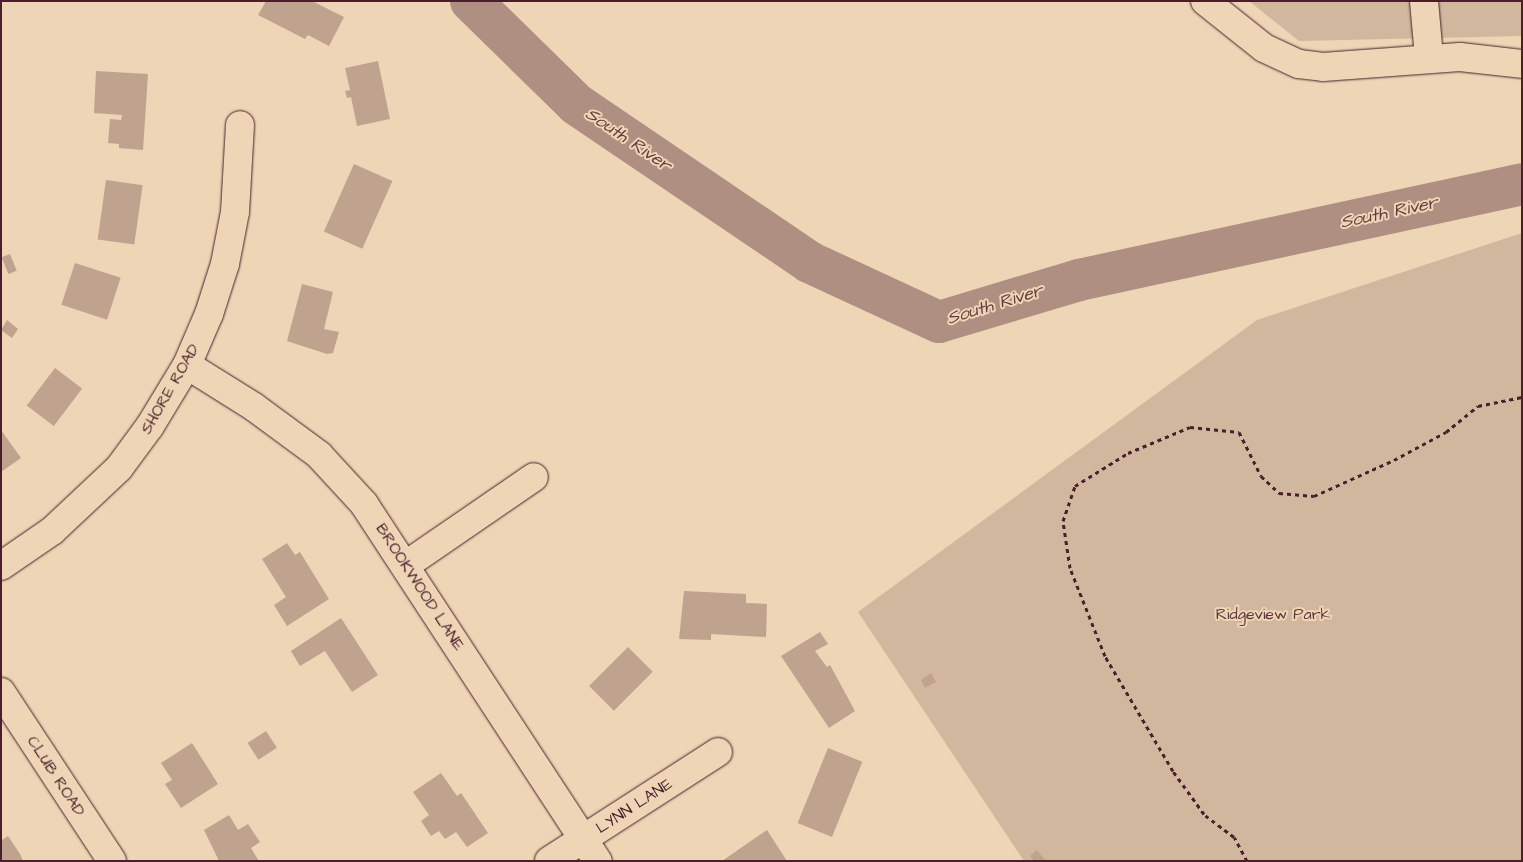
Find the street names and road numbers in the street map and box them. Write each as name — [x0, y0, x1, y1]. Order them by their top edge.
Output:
street label: SHORE ROAD — [137, 341, 203, 437]
street label: BROOKWOOD LANE — [372, 520, 468, 654]
street label: CLUB ROAD — [23, 732, 89, 820]
street label: LYNN LANE — [592, 774, 676, 838]

